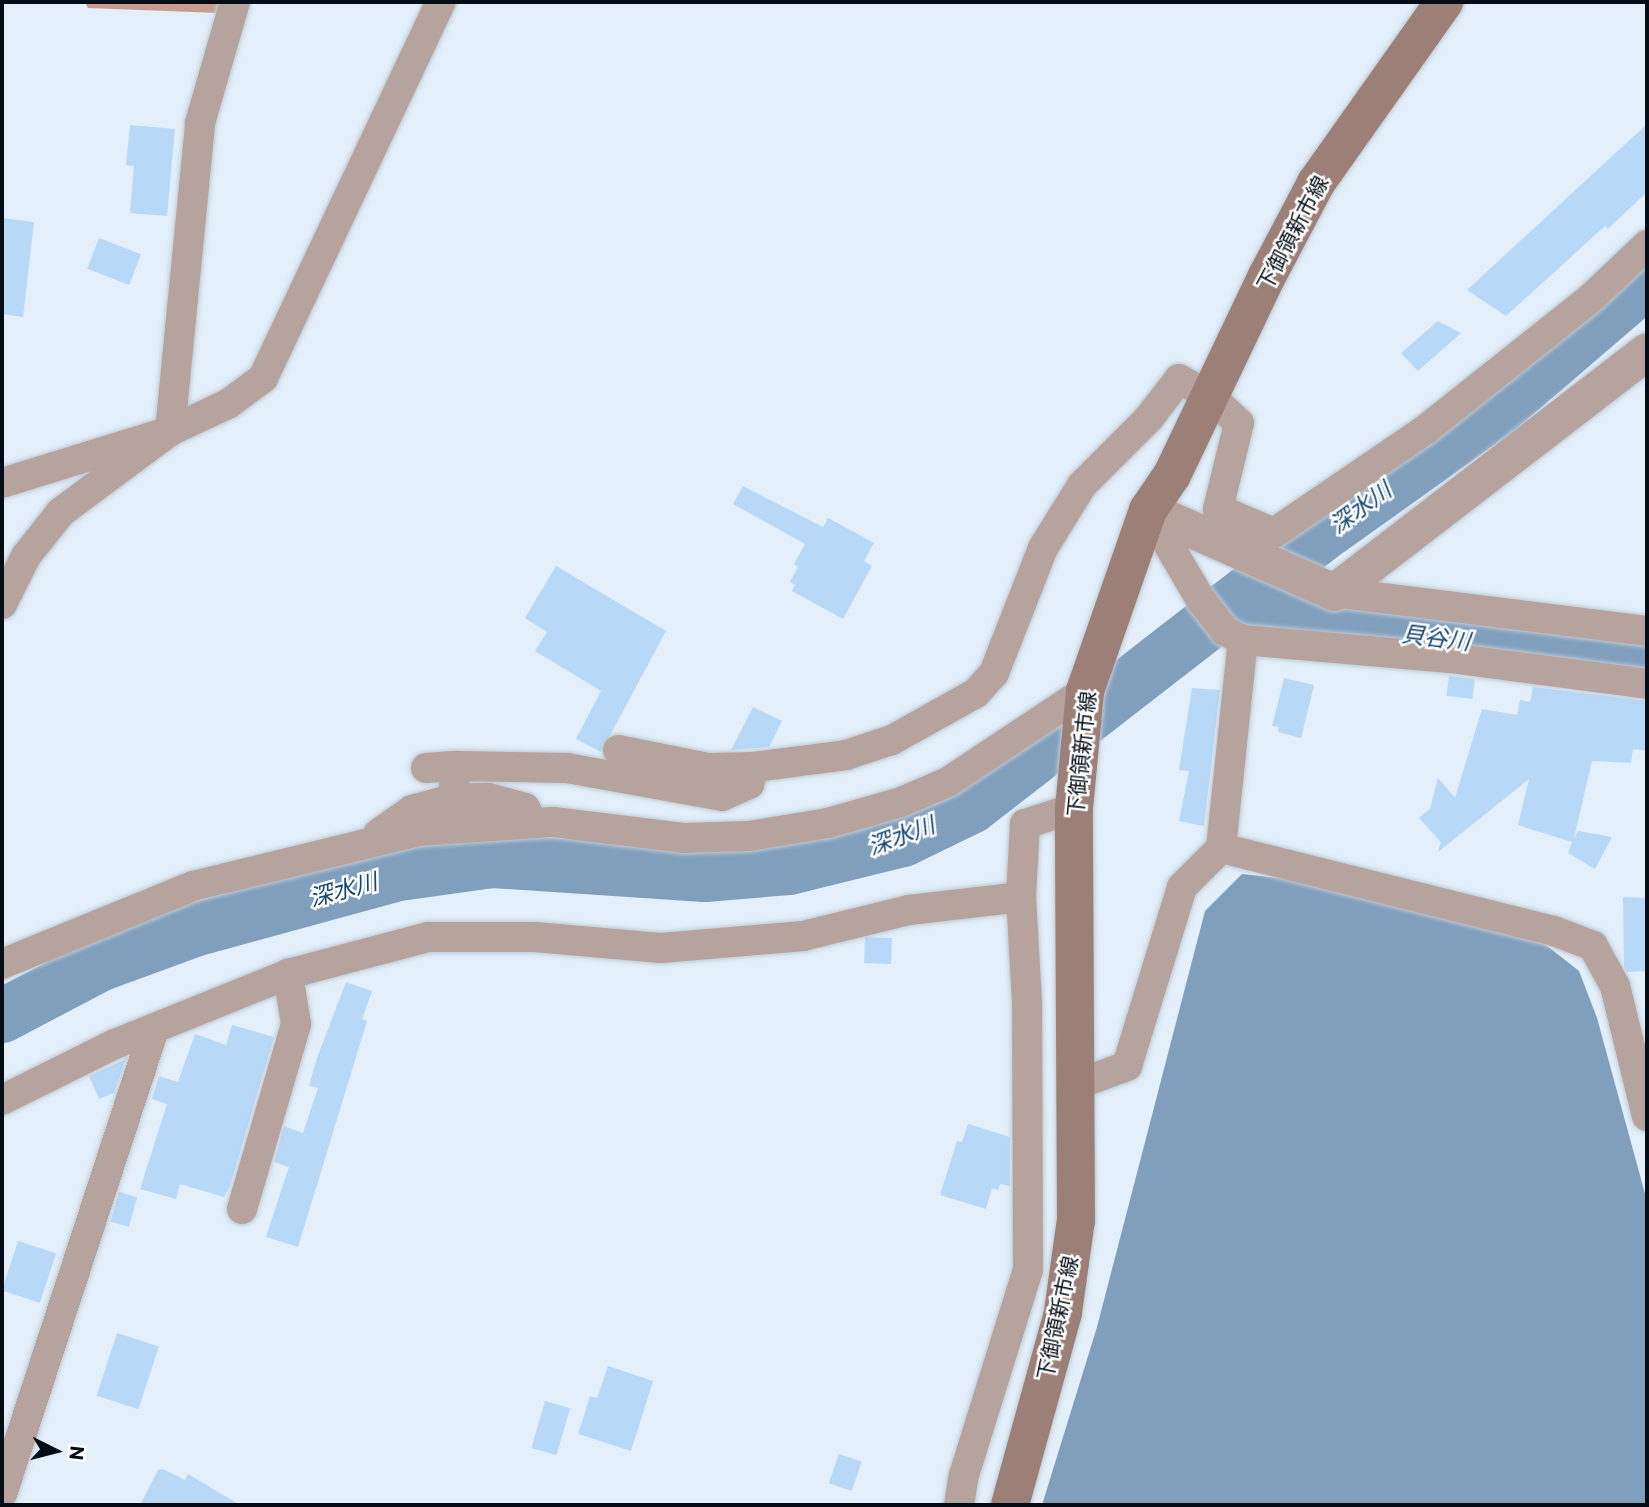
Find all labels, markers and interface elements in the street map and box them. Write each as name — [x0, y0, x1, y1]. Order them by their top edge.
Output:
street label: 下御領新市線 — [1251, 171, 1333, 295]
water label: 深水川 — [1324, 476, 1396, 538]
water label: 貝谷川 — [1400, 619, 1472, 655]
street label: 下御領新市線 — [1062, 690, 1100, 818]
water label: 深水川 — [864, 810, 938, 860]
water label: 深水川 — [306, 867, 380, 911]
street label: 下御領新市線 — [1032, 1254, 1082, 1382]
north arrow — [21, 1416, 91, 1486]
text: N — [65, 1445, 90, 1462]

